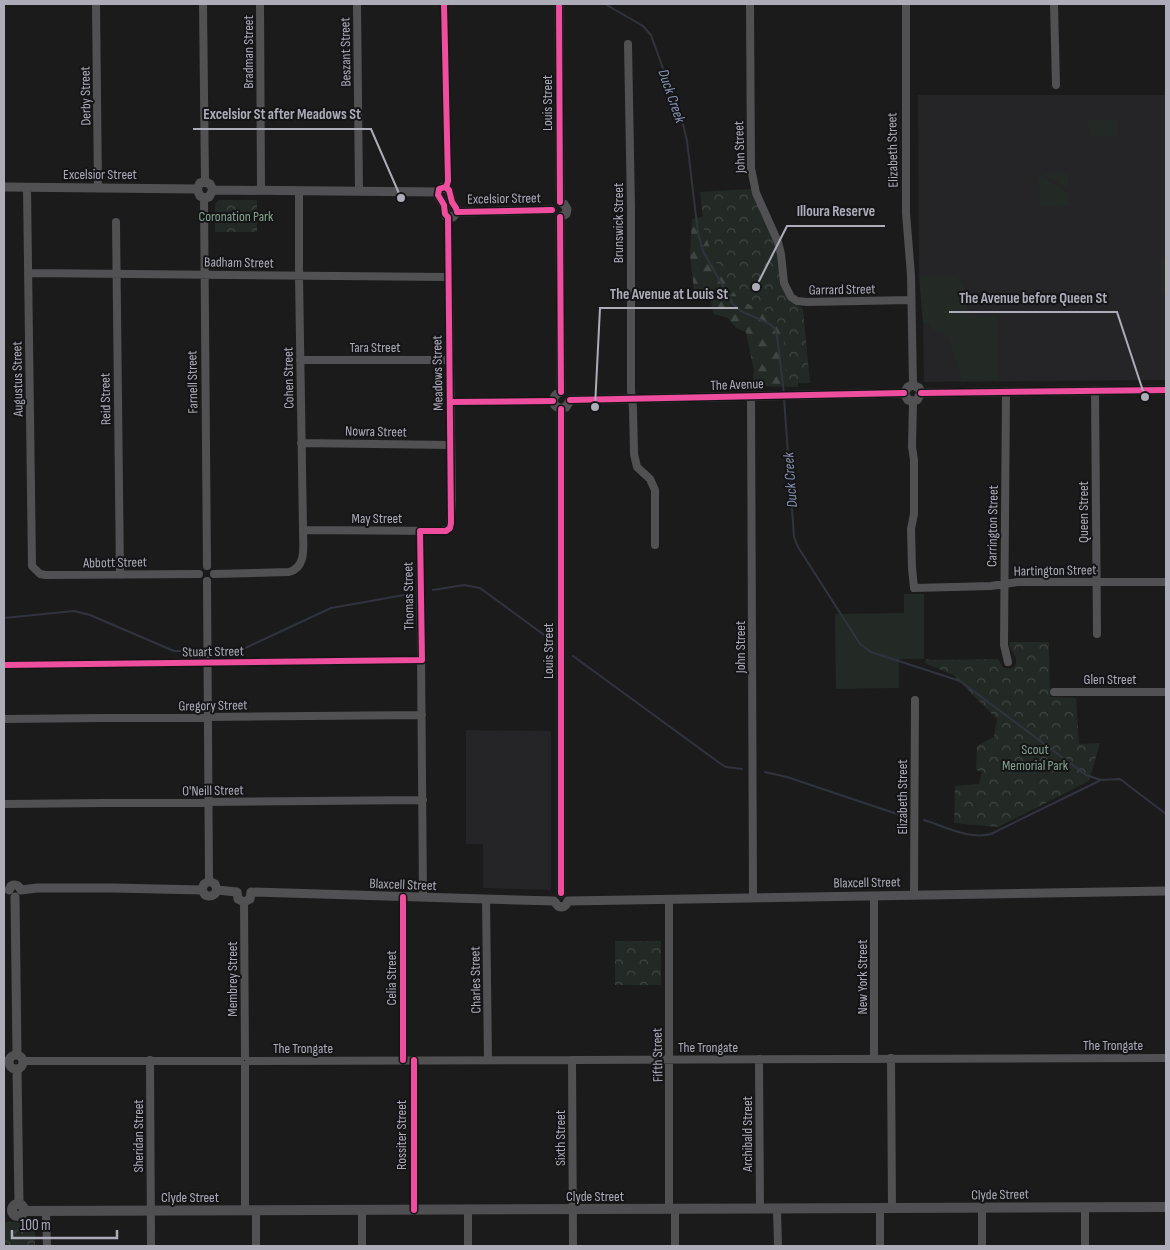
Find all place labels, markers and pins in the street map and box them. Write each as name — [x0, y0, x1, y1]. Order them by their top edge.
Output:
callout: Excelsior St after Meadows St — [193, 99, 371, 129]
callout: Illoura Reserve — [787, 196, 885, 226]
callout: The Avenue at Louis St — [600, 278, 738, 308]
callout: The Avenue before Queen St — [949, 282, 1117, 312]

